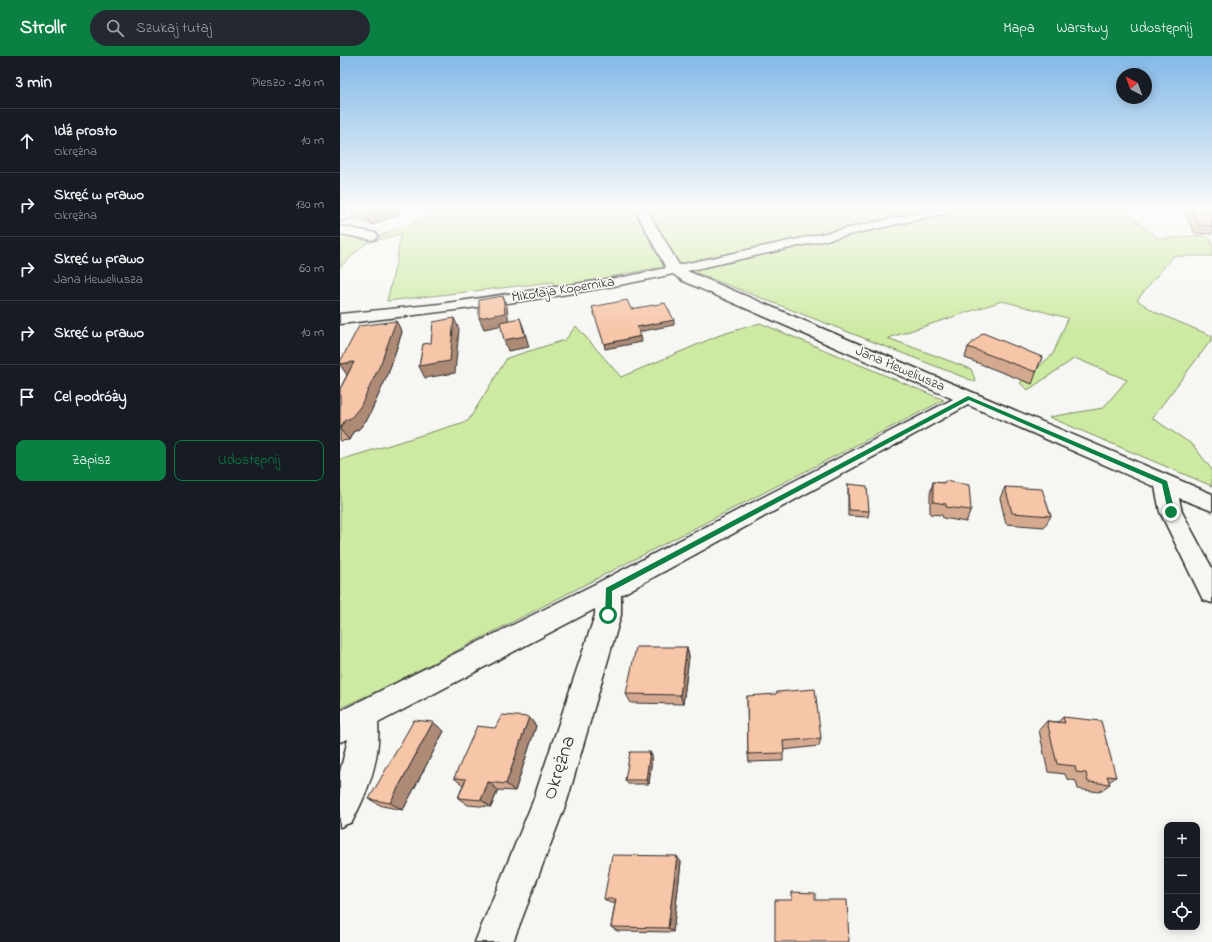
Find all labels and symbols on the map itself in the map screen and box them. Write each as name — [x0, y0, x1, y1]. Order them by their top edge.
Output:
north arrow — [1116, 68, 1152, 104]
street label: Mikołaja Kopernika — [510, 271, 616, 309]
street label: Jana Heweliusza — [852, 341, 948, 397]
route end — [1162, 503, 1180, 521]
route start — [599, 606, 617, 624]
street label: Okrężna — [536, 732, 584, 804]

